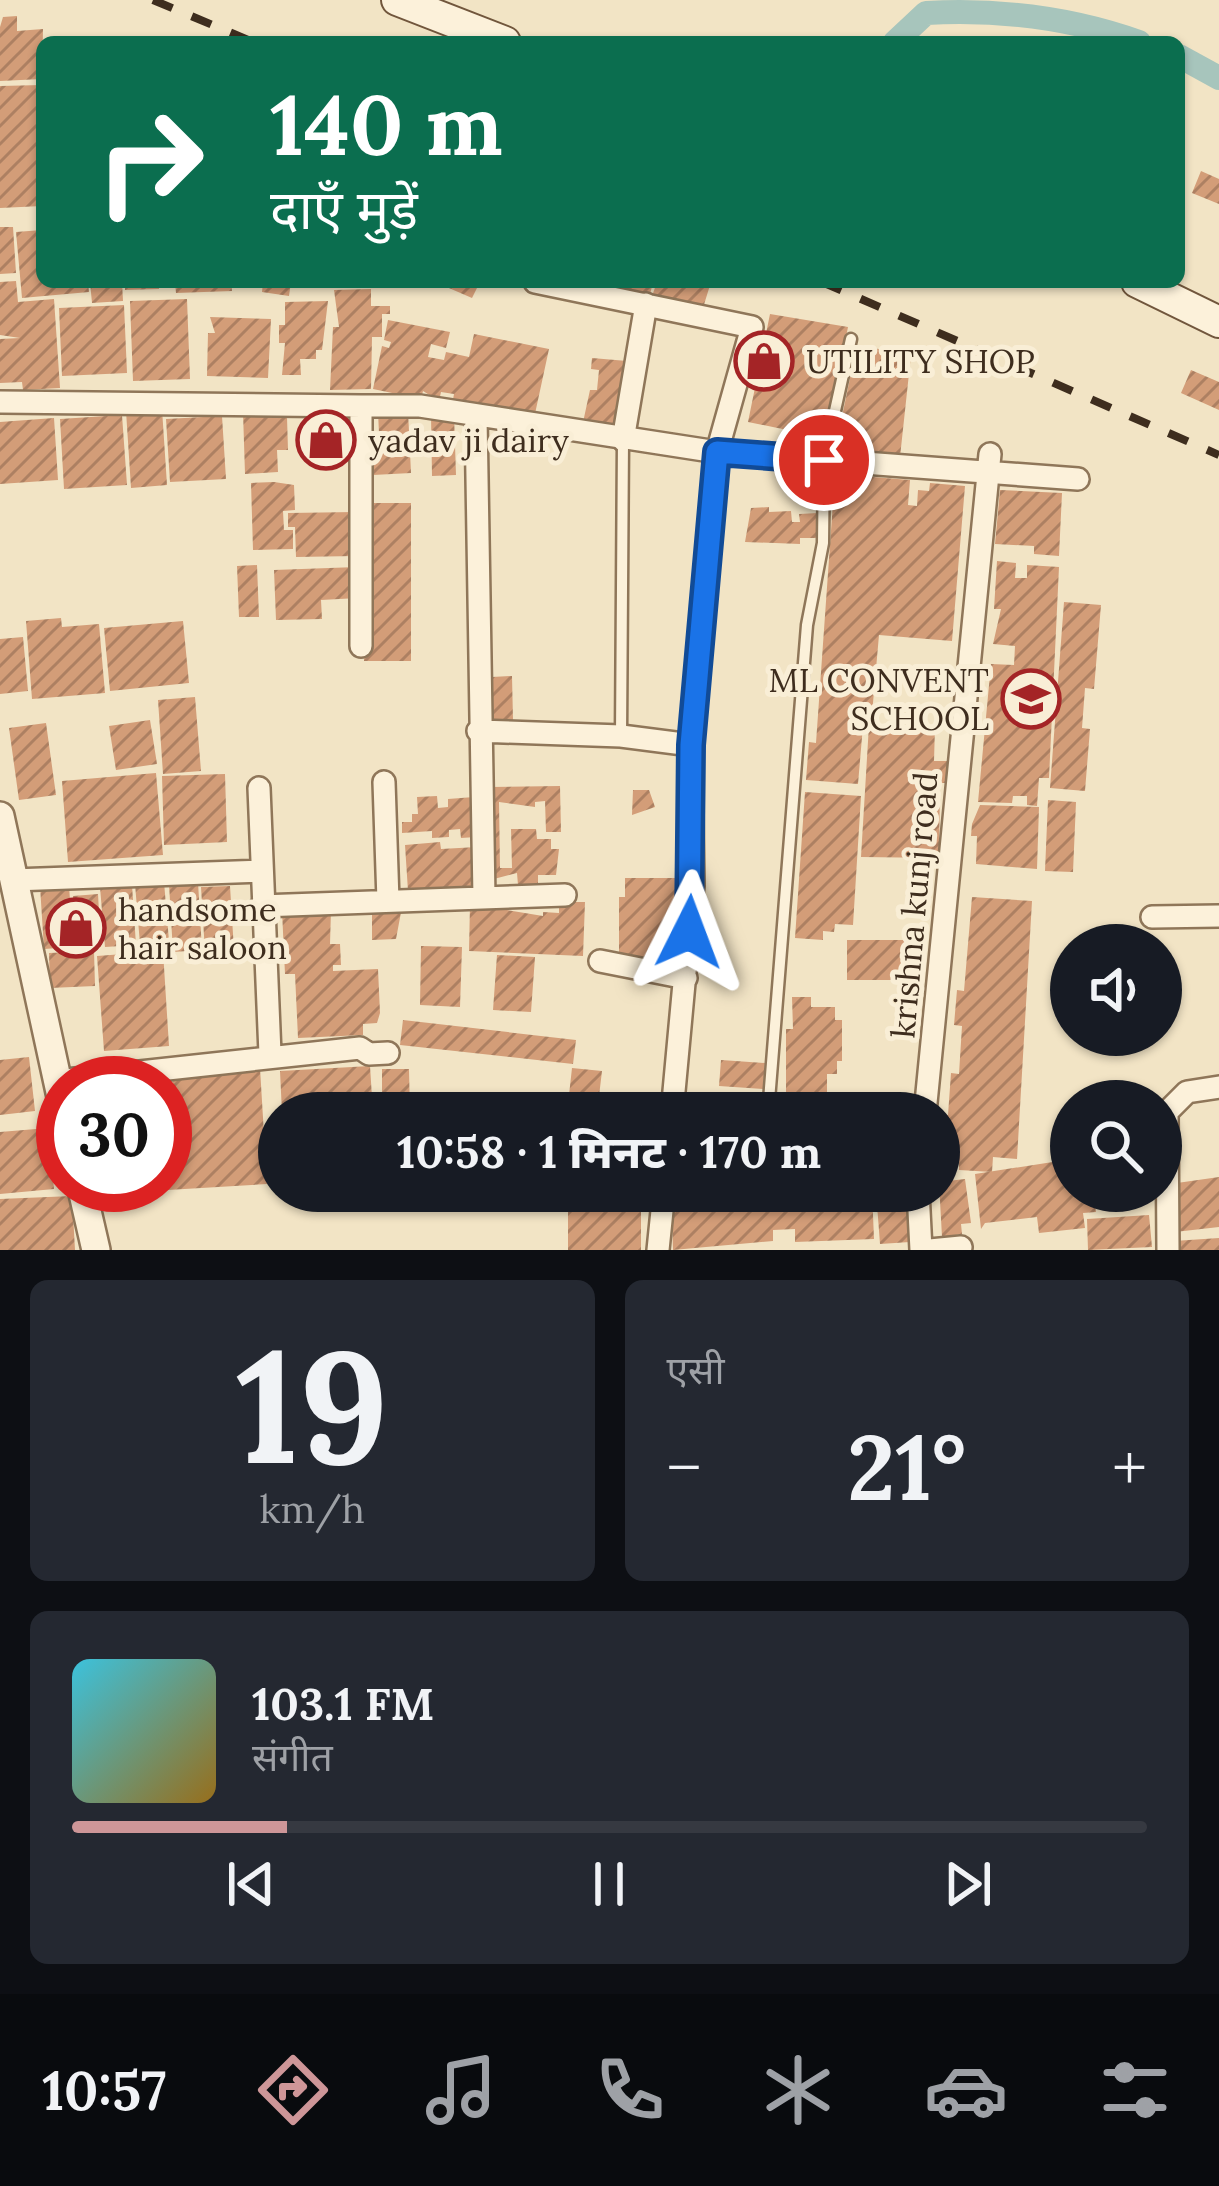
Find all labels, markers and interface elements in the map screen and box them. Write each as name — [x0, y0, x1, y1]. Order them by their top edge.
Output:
text: 140 m — [270, 70, 503, 178]
icon: right — [72, 84, 228, 240]
text: दाएँ मुड़ें — [270, 175, 418, 244]
shop icon: UTILITY SHOP — [733, 330, 795, 392]
place label: UTILITY SHOP — [806, 340, 1035, 382]
shop icon: yadav ji dairy — [295, 409, 357, 471]
pin — [773, 409, 875, 511]
place label: yadav ji dairy — [368, 419, 570, 461]
icon: arrive — [791, 427, 857, 493]
place label: ML CONVENT SCHOOL — [768, 659, 989, 739]
school or university icon: ML CONVENT SCHOOL — [1000, 668, 1062, 730]
street label: krishna kunj road — [881, 770, 947, 1040]
position arrow — [626, 869, 752, 995]
place label: handsome hair saloon — [118, 888, 287, 968]
shop icon: handsome hair saloon — [45, 897, 107, 959]
map controls — [1050, 924, 1182, 1212]
button: sound — [1050, 924, 1182, 1056]
speed limit sign: 30 — [36, 1056, 192, 1212]
button: search — [1050, 1080, 1182, 1212]
text: 10:58 · 1 मिनट · 170 m — [397, 1123, 821, 1180]
text: 19 — [236, 1306, 389, 1506]
text: एसी — [667, 1345, 725, 1395]
text: 21° — [847, 1409, 966, 1525]
text: − — [667, 1425, 701, 1509]
text: + — [1112, 1425, 1147, 1509]
text: km/h — [260, 1484, 365, 1534]
text: 103.1 FM — [252, 1675, 434, 1732]
text: संगीत — [252, 1732, 333, 1782]
icon: previous — [218, 1851, 284, 1917]
icon: pause — [576, 1851, 642, 1917]
icon: next — [935, 1851, 1001, 1917]
icon: directions — [251, 2048, 335, 2132]
icon: music — [419, 2048, 503, 2132]
icon: phone — [588, 2048, 672, 2132]
icon: climate — [756, 2048, 840, 2132]
icon: car — [924, 2048, 1008, 2132]
icon: filters — [1093, 2048, 1177, 2132]
text: 10:57 — [42, 2056, 166, 2125]

